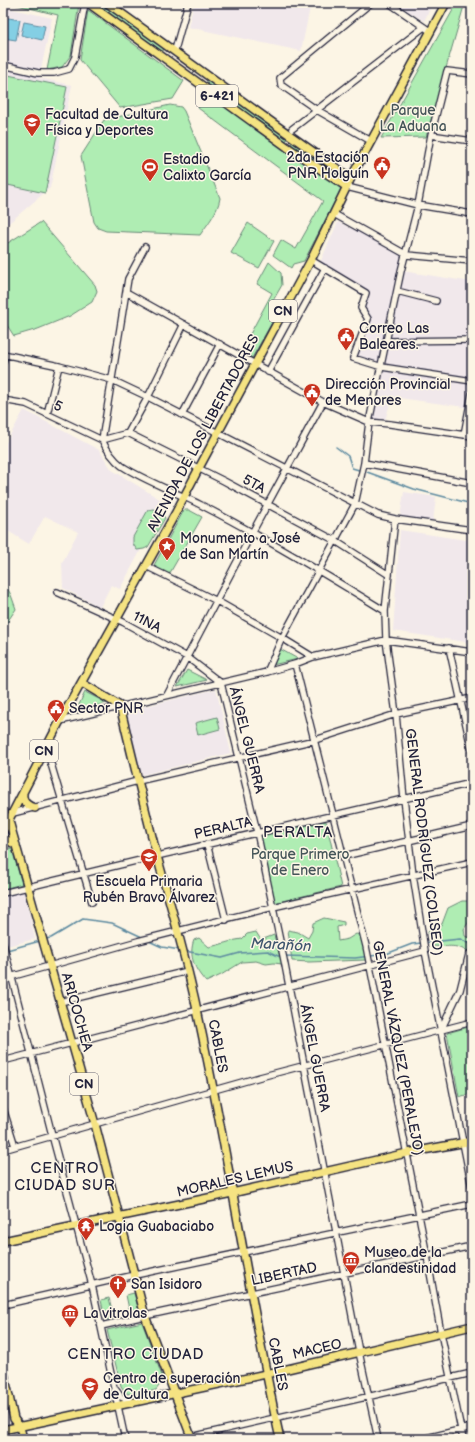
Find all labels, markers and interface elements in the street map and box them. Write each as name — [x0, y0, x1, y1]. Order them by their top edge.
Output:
road number: 6-421 — [196, 85, 238, 107]
park label: Parque La Aduana — [379, 102, 447, 135]
place label: Facultad de Cultura Física y Deportes — [45, 106, 169, 139]
school or university icon: Facultad de Cultura Física y Deportes — [22, 112, 42, 137]
place label: 2da Estación PNR Holguín — [286, 149, 369, 182]
place label: Estadio Calixto García — [163, 151, 251, 184]
public building icon: 2da Estación PNR Holguín — [372, 155, 392, 180]
sports icon: Estadio Calixto García — [140, 157, 160, 182]
road number: CN — [269, 300, 297, 322]
place label: Correo Las Baleares. — [359, 320, 429, 353]
public building icon: Correo Las Baleares. — [336, 326, 356, 351]
street label: AVENIDA DE LOS LIBERTADORES — [144, 331, 262, 535]
place label: Dirección Provincial de Menores — [325, 376, 451, 409]
public building icon: Dirección Provincial de Menores — [302, 382, 322, 407]
street label: 5 — [51, 397, 65, 415]
street label: 5TA — [240, 471, 269, 497]
place label: Monumento a José de San Martín — [180, 530, 301, 563]
place icon: Monumento a José de San Martín — [157, 536, 177, 561]
street label: 11NA — [130, 607, 165, 637]
street label: ÁNGEL GUERRA — [226, 685, 270, 795]
public building icon: Sector PNR — [46, 698, 66, 723]
place label: Sector PNR — [69, 700, 143, 717]
street label: GENERAL RODRÍGUEZ (COLISEO) — [402, 727, 447, 957]
road number: CN — [30, 740, 58, 762]
street label: PERALTA — [192, 813, 254, 843]
district label: PERALTA — [263, 823, 333, 842]
park label: Parque Primero de Enero — [251, 846, 349, 879]
school or university icon: Escuela Primaria Rubén Bravo Álvarez — [139, 847, 159, 872]
place label: Escuela Primaria Rubén Bravo Álvarez — [83, 873, 215, 906]
water label: Marañón — [250, 934, 312, 956]
street label: GENERAL VÁZQUEZ (PERALEJO) — [369, 939, 428, 1157]
street label: ARICOCHEA — [58, 971, 96, 1054]
street label: ÁNGEL GUERRA — [296, 1003, 335, 1114]
street label: CABLES — [205, 1018, 231, 1074]
road number: CN — [70, 1073, 98, 1095]
street label: MORALES LEMUS — [175, 1157, 295, 1201]
district label: CENTRO CIUDAD SUR — [14, 1159, 116, 1195]
temple icon: Logia Guabaciabo — [76, 1216, 96, 1241]
place label: Logia Guabaciabo — [99, 1218, 214, 1235]
place label: Museo de la clandestinidad — [364, 1244, 456, 1277]
museum icon: Museo de la clandestinidad — [341, 1250, 361, 1275]
street label: LIBERTAD — [250, 1259, 318, 1289]
church icon: San Isidoro — [108, 1274, 128, 1299]
place label: San Isidoro — [131, 1276, 202, 1293]
museum icon: La vitrolas — [60, 1303, 80, 1328]
place label: La vitrolas — [83, 1305, 147, 1322]
street label: MACEO — [291, 1335, 344, 1363]
street label: CABLES — [265, 1336, 291, 1392]
district label: CENTRO CIUDAD — [68, 1345, 204, 1364]
place label: Centro de superación de Cultura — [103, 1370, 241, 1403]
school or university icon: Centro de superación de Cultura — [80, 1376, 100, 1401]

